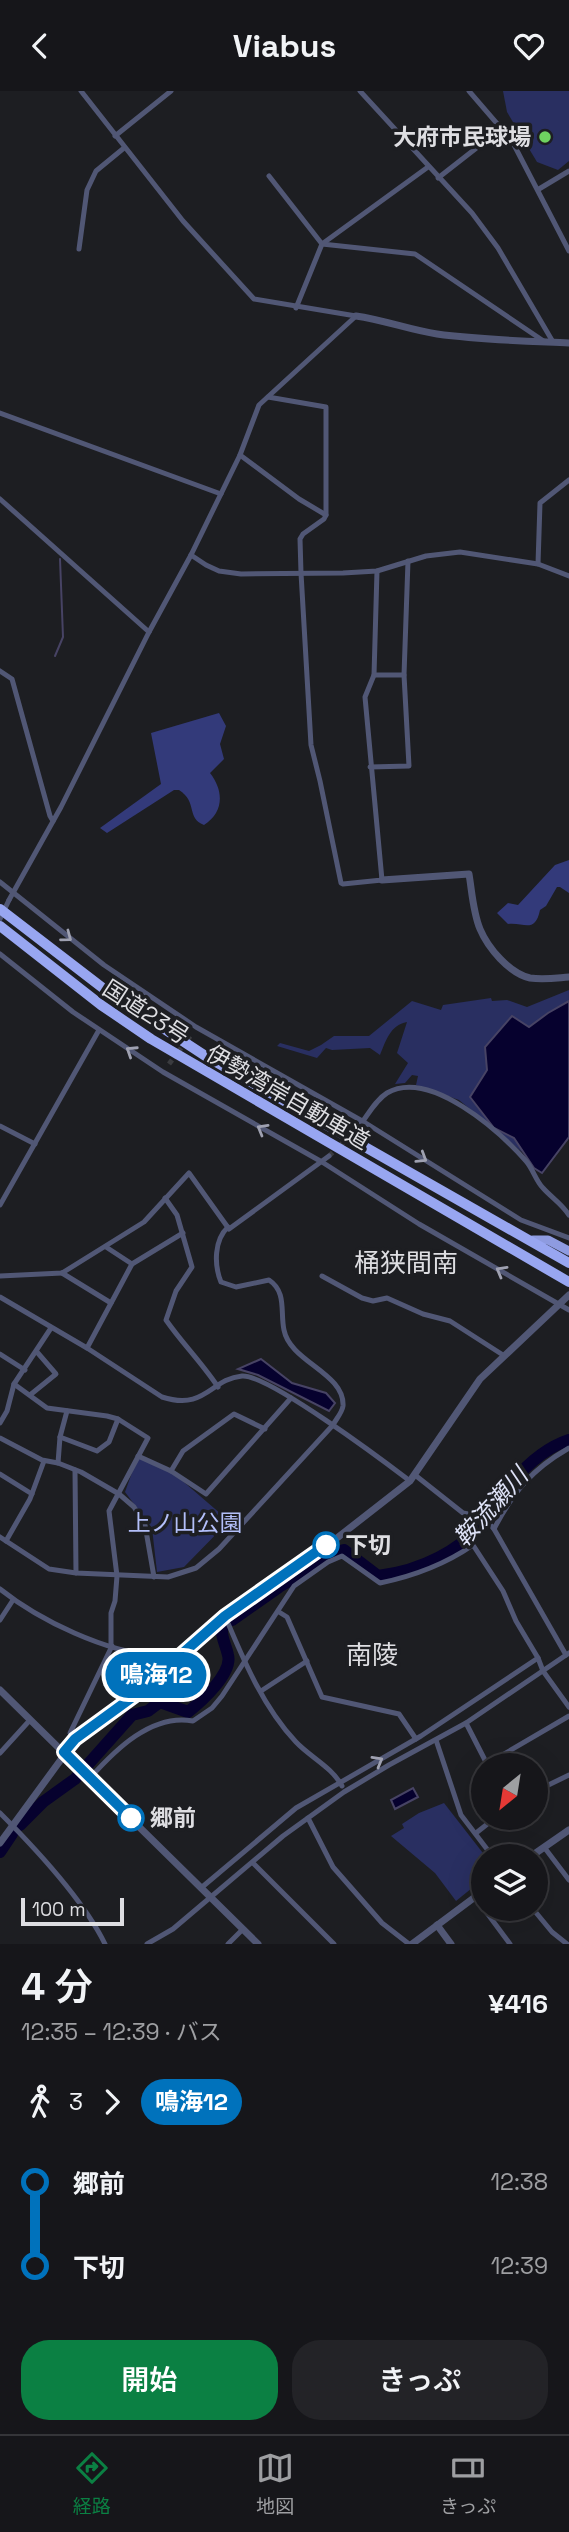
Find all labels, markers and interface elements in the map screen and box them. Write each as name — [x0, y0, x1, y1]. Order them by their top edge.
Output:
text: Viabus — [233, 26, 336, 66]
icon: back — [21, 27, 59, 65]
icon: heart — [510, 27, 548, 65]
place label: 大府市民球場 — [393, 122, 531, 152]
marker: 大府市民球場 — [537, 129, 553, 145]
one-way arrow — [59, 928, 72, 941]
street label: 国道23号 — [97, 973, 195, 1051]
street label: 伊勢湾岸自動車道 — [201, 1038, 375, 1156]
one-way arrow — [126, 1046, 139, 1059]
one-way arrow — [257, 1124, 269, 1137]
one-way arrow — [414, 1149, 427, 1162]
district label: 桶狭間南 — [354, 1246, 458, 1280]
one-way arrow — [495, 1266, 508, 1279]
water label: 鞍流瀬川 — [447, 1458, 536, 1553]
park label: 上ノ山公園 — [128, 1508, 243, 1538]
place label: 下切 — [345, 1530, 391, 1560]
marker: 下切 — [313, 1532, 339, 1558]
district label: 南陵 — [346, 1638, 398, 1672]
line badge: 鳴海12 — [107, 1652, 205, 1698]
text: 鳴海12 — [119, 1659, 193, 1690]
north arrow — [471, 1753, 548, 1831]
map controls — [471, 1753, 548, 1921]
one-way arrow — [371, 1756, 384, 1769]
place label: 郷前 — [150, 1803, 196, 1833]
marker: 郷前 — [118, 1805, 144, 1831]
button: layers — [471, 1844, 548, 1921]
scale bar — [21, 1895, 124, 1927]
text: 100 m — [32, 1897, 86, 1922]
text: 4 分 — [21, 1963, 93, 2011]
text: ¥416 — [489, 1987, 548, 2021]
text: 12:35 – 12:39 · バス — [21, 2017, 222, 2047]
icon: walk — [21, 2083, 59, 2121]
icon: forward — [93, 2083, 131, 2121]
text: 鳴海12 — [155, 2086, 228, 2117]
text: 3 — [69, 2087, 83, 2117]
text: 郷前 — [73, 2167, 125, 2201]
text: 12:38 — [490, 2167, 548, 2197]
text: 下切 — [73, 2251, 125, 2285]
text: 12:39 — [491, 2251, 548, 2281]
button: 開始 — [21, 2340, 278, 2420]
button: きっぷ — [292, 2340, 548, 2420]
tab: 経路 — [73, 2449, 111, 2519]
tab: 地図 — [256, 2449, 294, 2519]
tab: きっぷ — [440, 2449, 496, 2519]

